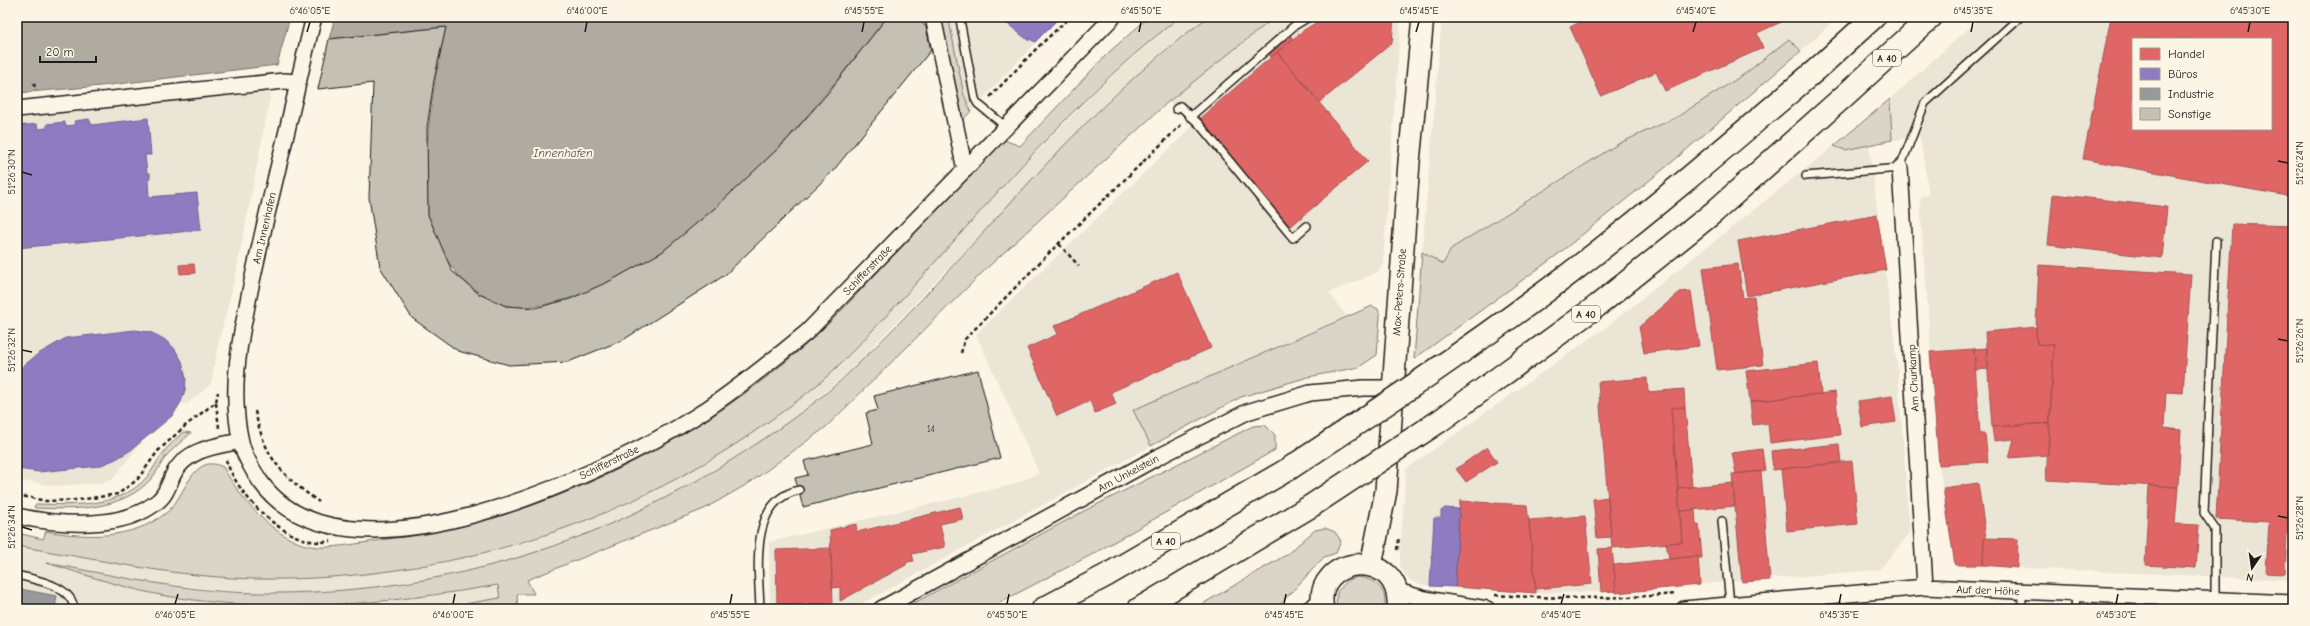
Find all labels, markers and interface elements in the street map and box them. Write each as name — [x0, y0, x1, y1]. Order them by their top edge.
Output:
text: 6°46'05"E — [290, 5, 330, 17]
text: 6°46'00"E — [566, 5, 608, 17]
text: 6°45'55"E — [844, 5, 884, 17]
text: 6°45'50"E — [1121, 5, 1161, 17]
text: 6°45'45"E — [1399, 5, 1439, 17]
text: 6°45'40"E — [1676, 5, 1716, 17]
text: 6°45'35"E — [1953, 5, 1993, 17]
text: 6°45'30"E — [2230, 5, 2270, 17]
scale bar — [40, 38, 96, 64]
legend — [2132, 38, 2272, 130]
text: 20 m — [46, 45, 74, 59]
text: Handel — [2168, 47, 2205, 61]
road number: A 40 — [1873, 50, 1901, 66]
text: Büros — [2168, 67, 2197, 81]
text: Industrie — [2168, 87, 2214, 101]
text: Sonstige — [2168, 107, 2211, 121]
text: 51°26'24"N — [2294, 141, 2306, 185]
water label: Innenhafen — [532, 146, 593, 160]
text: 51°26'30"N — [6, 150, 18, 194]
street label: Am Innenhafen — [250, 191, 279, 265]
street label: Schifferstraße — [840, 242, 895, 298]
street label: Max-Peters-Straße — [1390, 247, 1409, 336]
road number: A 40 — [1572, 306, 1600, 322]
text: 51°26'26"N — [2294, 319, 2306, 363]
text: 51°26'32"N — [6, 328, 18, 372]
street label: Am Churkamp — [1905, 344, 1922, 412]
house number: 14 — [927, 424, 935, 434]
street label: Schifferstraße — [577, 442, 641, 482]
street label: Am Unkelstein — [1095, 452, 1161, 495]
text: 51°26'28"N — [2294, 496, 2306, 540]
text: 51°26'34"N — [6, 505, 18, 549]
road number: A 40 — [1152, 533, 1180, 549]
north arrow — [2232, 548, 2272, 588]
text: N — [2245, 570, 2255, 584]
street label: Auf der Höhe — [1956, 583, 2020, 598]
text: 6°46'05"E — [155, 609, 195, 621]
text: 6°46'00"E — [432, 609, 474, 621]
text: 6°45'55"E — [710, 609, 750, 621]
text: 6°45'50"E — [987, 609, 1027, 621]
text: 6°45'45"E — [1264, 609, 1304, 621]
text: 6°45'40"E — [1541, 609, 1581, 621]
text: 6°45'35"E — [1819, 609, 1859, 621]
text: 6°45'30"E — [2096, 609, 2136, 621]

